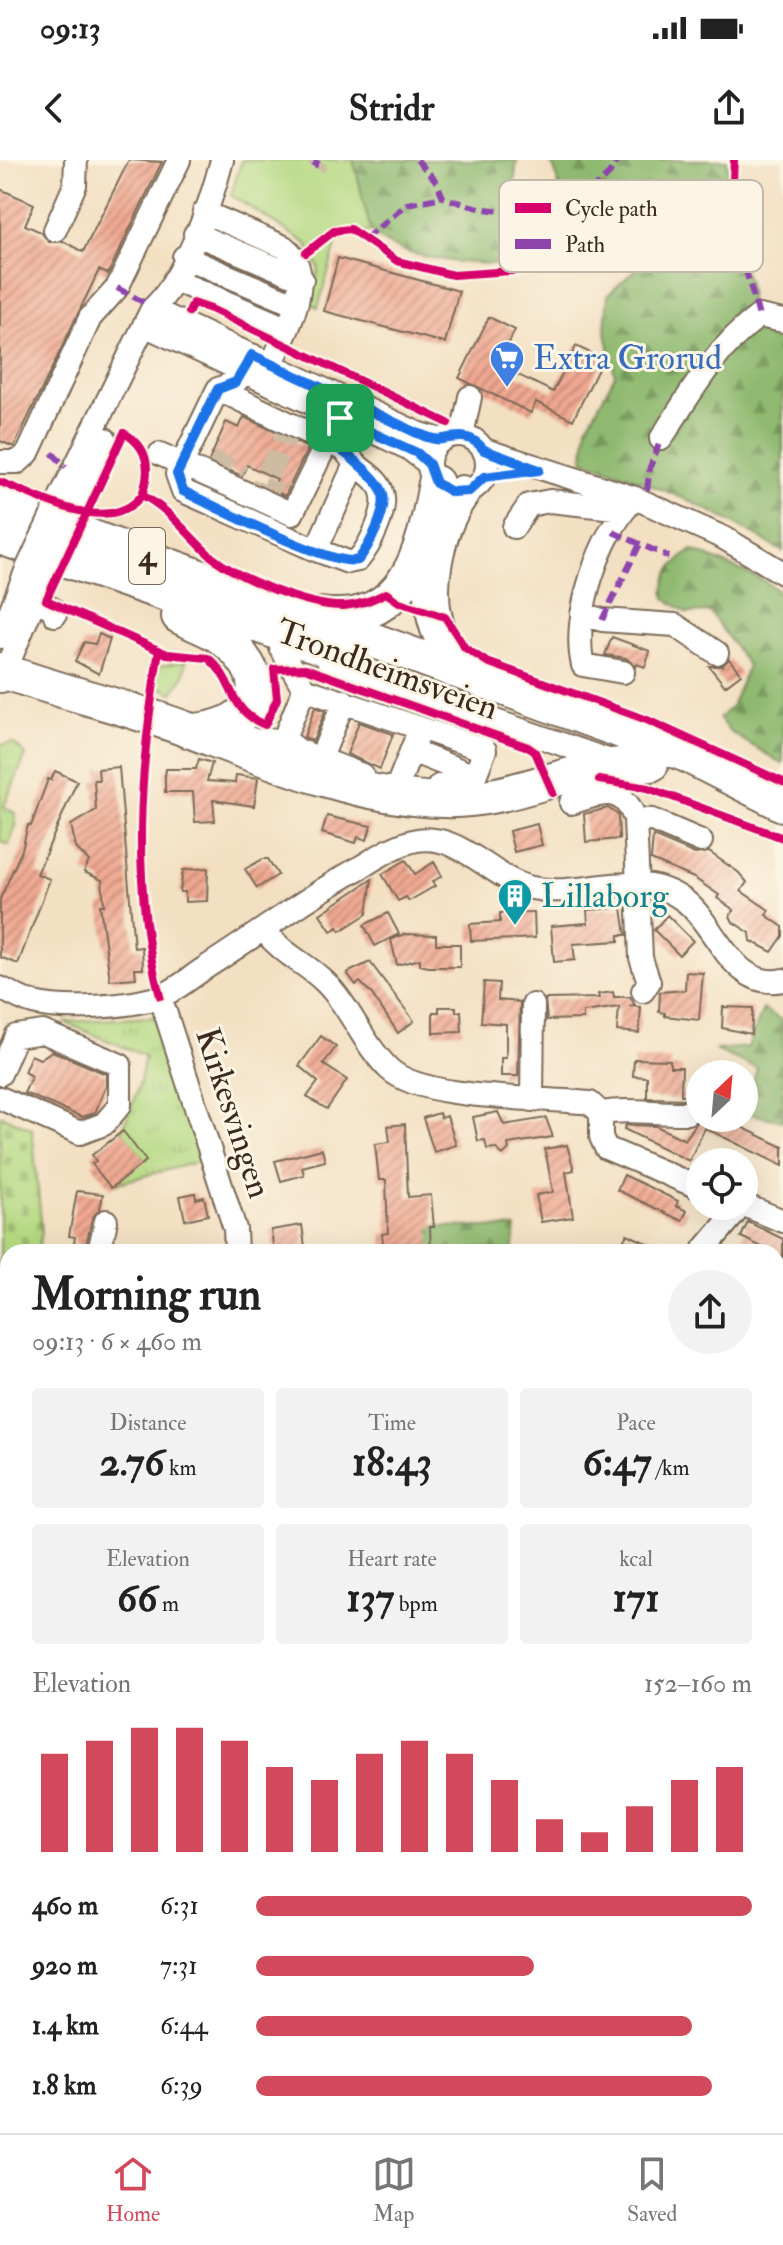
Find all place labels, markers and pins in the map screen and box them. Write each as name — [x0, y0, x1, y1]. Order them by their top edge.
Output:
place label: Extra Grorud — [533, 337, 722, 380]
supermarket icon: Extra Grorud — [488, 339, 526, 389]
pin — [306, 384, 374, 452]
place label: Lillaborg — [541, 875, 670, 918]
building icon: Lillaborg — [496, 877, 534, 927]

